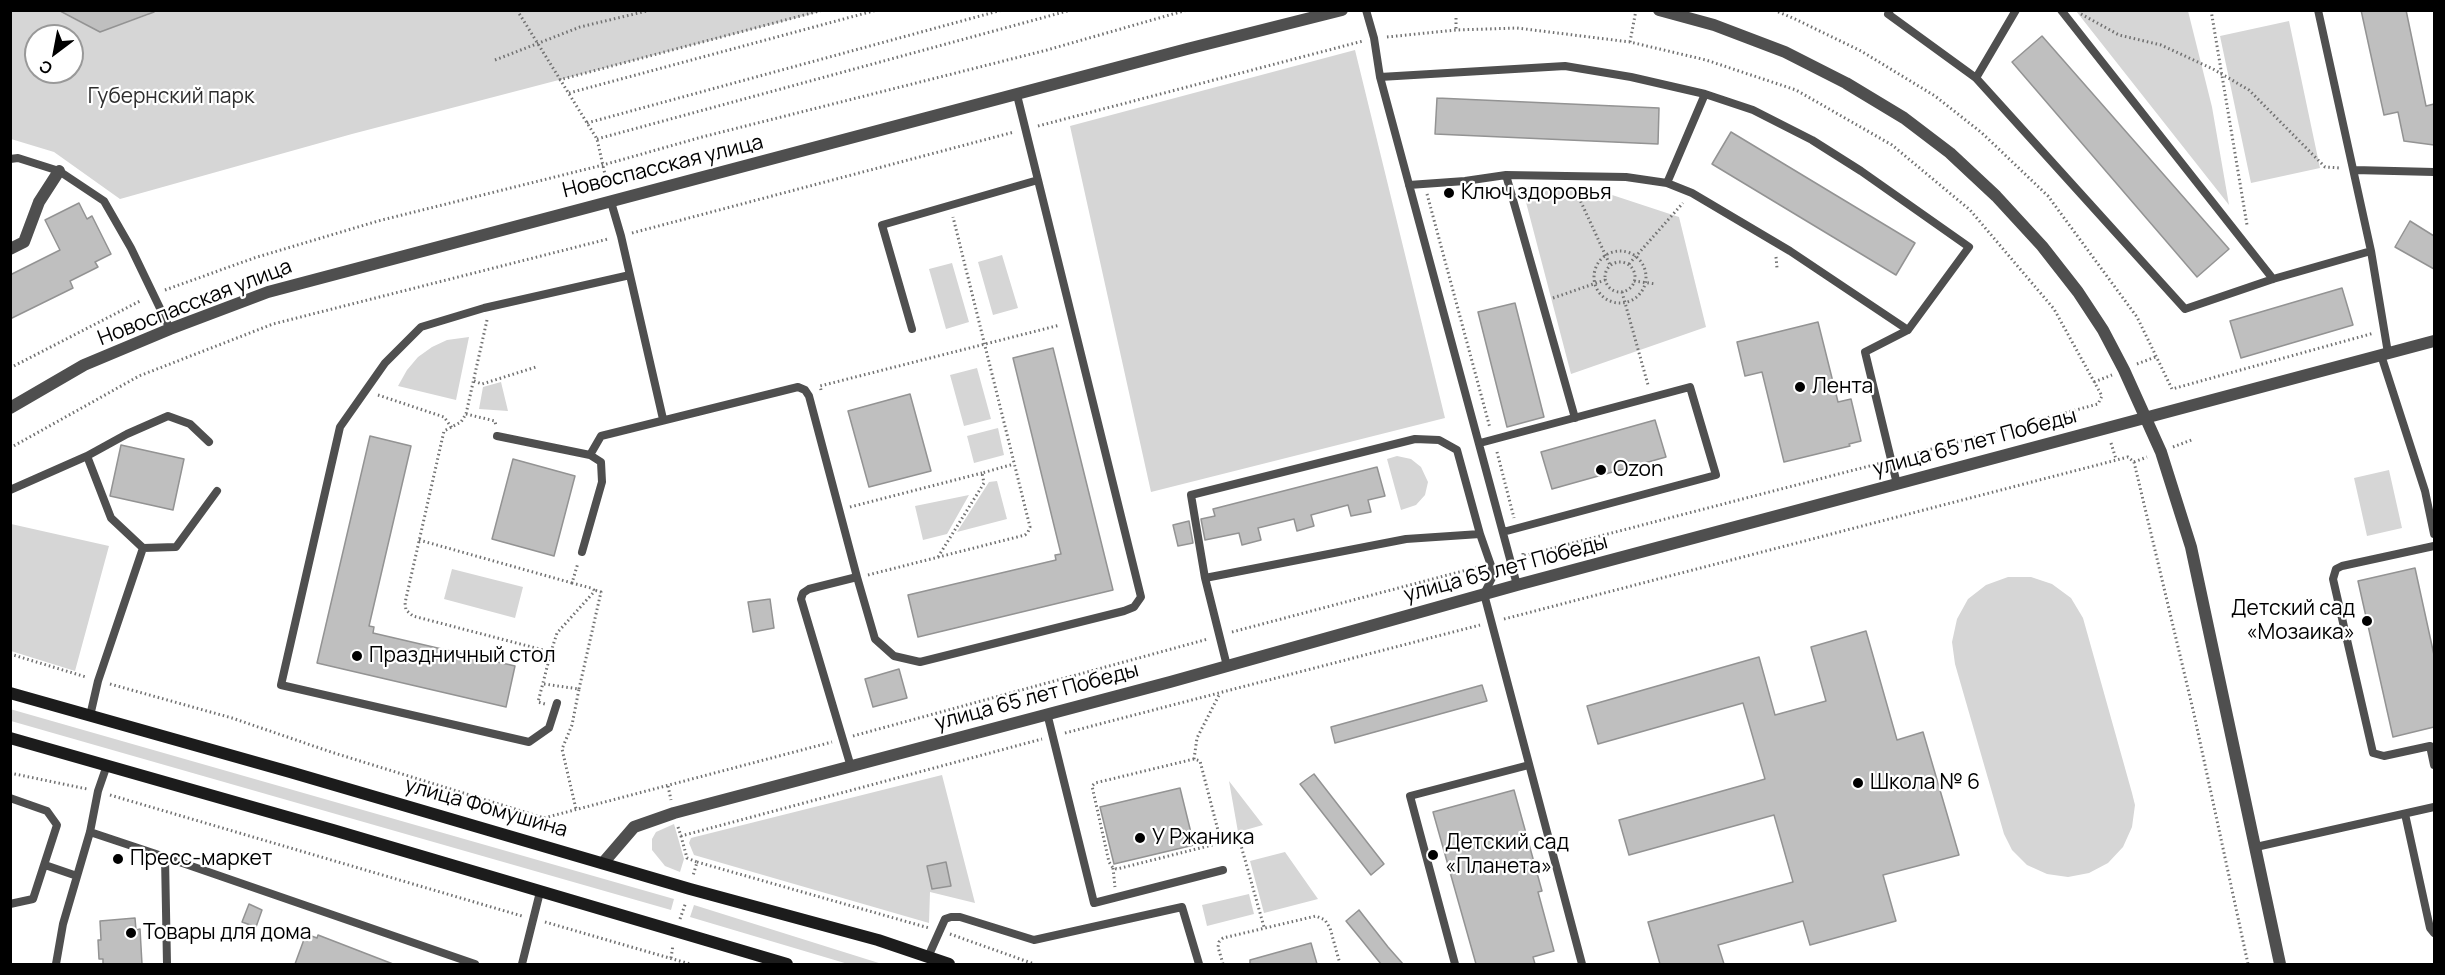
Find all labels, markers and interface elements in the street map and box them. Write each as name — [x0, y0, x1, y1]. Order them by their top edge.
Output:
north arrow — [24, 24, 84, 84]
text: С — [35, 55, 56, 80]
park label: Губернский парк — [88, 84, 254, 110]
street label: Новоспасская улица — [560, 130, 766, 204]
place label: Ключ здоровья — [1461, 180, 1611, 206]
marker: Ключ здоровья — [1442, 186, 1456, 200]
street label: Новоспасская улица — [94, 254, 296, 352]
place label: Лента — [1812, 374, 1873, 400]
marker: Лента — [1793, 380, 1807, 394]
street label: улица 65 лет Победы — [1870, 404, 2080, 482]
place label: Ozon — [1613, 457, 1663, 483]
marker: Ozon — [1594, 463, 1608, 477]
street label: улица 65 лет Победы — [1401, 530, 1611, 608]
place label: Детский сад «Мозаика» — [2231, 596, 2355, 646]
marker: Детский сад «Мозаика» — [2360, 614, 2374, 628]
place label: Праздничный стол — [369, 643, 556, 669]
marker: Праздничный стол — [350, 649, 364, 663]
street label: улица 65 лет Победы — [932, 658, 1142, 736]
place label: Школа № 6 — [1870, 770, 1980, 796]
street label: улица Фомушина — [402, 773, 570, 843]
marker: Школа № 6 — [1851, 776, 1865, 790]
place label: У Ржаника — [1152, 825, 1254, 851]
place label: Детский сад «Планета» — [1445, 830, 1569, 880]
marker: У Ржаника — [1133, 831, 1147, 845]
place label: Пресс-маркет — [130, 846, 272, 872]
marker: Детский сад «Планета» — [1426, 848, 1440, 862]
marker: Пресс-маркет — [111, 852, 125, 866]
place label: Товары для дома — [143, 920, 312, 946]
marker: Товары для дома — [124, 926, 138, 940]

